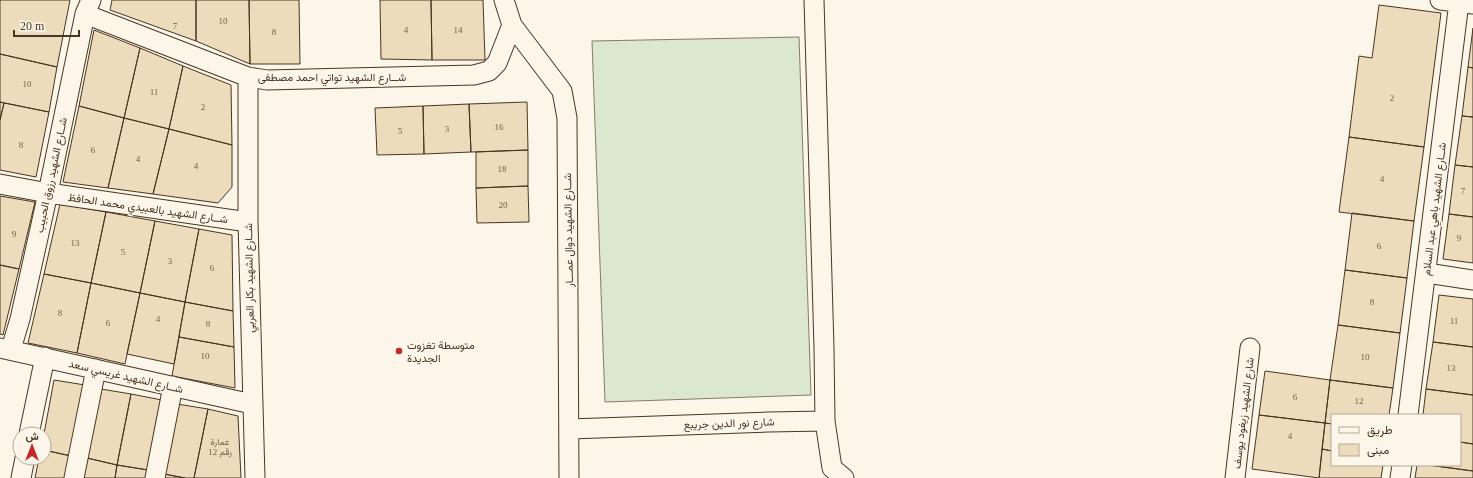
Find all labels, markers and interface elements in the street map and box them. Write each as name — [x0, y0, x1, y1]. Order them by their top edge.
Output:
scale bar — [14, 12, 79, 38]
house number: 10 — [219, 16, 228, 26]
text: 20 m — [20, 19, 45, 33]
house number: 7 — [173, 21, 178, 31]
house number: 4 — [404, 25, 409, 35]
house number: 14 — [454, 25, 463, 35]
house number: 8 — [272, 27, 277, 37]
street label: شــارع الشهيد تواتي احمد مصطفى — [258, 71, 406, 87]
house number: 10 — [23, 79, 32, 89]
house number: 11 — [150, 87, 158, 97]
house number: 2 — [1390, 93, 1394, 103]
house number: 2 — [201, 102, 205, 112]
street label: شــارع الشهيد رزوق الحبيب — [33, 116, 71, 234]
house number: 16 — [495, 122, 504, 132]
house number: 3 — [445, 124, 450, 134]
house number: 5 — [398, 126, 403, 136]
house number: 8 — [19, 140, 24, 150]
street label: شــارع الشهيد باهي عبد السلام — [1420, 141, 1452, 277]
house number: 6 — [91, 145, 96, 155]
house number: 4 — [136, 154, 141, 164]
house number: 4 — [194, 161, 199, 171]
house number: 18 — [498, 164, 507, 174]
street label: شــارع الشهيد دوال عمـــار — [561, 172, 577, 288]
house number: 4 — [1380, 174, 1385, 184]
house number: 7 — [1461, 186, 1466, 196]
street label: شــارع الشهيد بالعبيدي محمد الحافظ — [67, 191, 229, 229]
house number: 20 — [499, 200, 508, 210]
street label: شــارع الشهيد بكار العربي — [242, 223, 260, 333]
house number: 9 — [12, 229, 17, 239]
house number: 9 — [1457, 233, 1462, 243]
house number: 13 — [71, 238, 80, 248]
house number: 6 — [1377, 241, 1382, 251]
house number: 5 — [121, 247, 126, 257]
house number: 3 — [168, 256, 173, 266]
house number: 6 — [210, 263, 215, 273]
house number: 8 — [1370, 297, 1375, 307]
house number: 8 — [58, 308, 63, 318]
house number: 4 — [156, 314, 161, 324]
house number: 11 — [1450, 316, 1458, 326]
house number: 6 — [106, 318, 111, 328]
house number: 8 — [206, 319, 211, 329]
place label: متوسطة تغزوت الجديدة — [407, 339, 475, 365]
marker: متوسطة تغزوت الجديدة — [394, 346, 404, 356]
house number: 10 — [201, 351, 210, 361]
house number: 10 — [1361, 352, 1370, 362]
street label: شارع الشهيد زيغود يوسف — [1230, 356, 1258, 470]
street label: شــارع الشهيد غريسي سعد — [67, 357, 185, 399]
house number: 13 — [1447, 363, 1456, 373]
house number: 6 — [1293, 392, 1298, 402]
house number: 12 — [1355, 396, 1364, 406]
legend — [1331, 414, 1461, 466]
street label: شارع نور الدين جريبع — [683, 415, 775, 433]
text: طريق — [1367, 423, 1393, 438]
north arrow — [12, 426, 52, 466]
text: ش — [25, 430, 39, 443]
house number: 4 — [1288, 431, 1293, 441]
house number: عمارة رقم 12 — [208, 437, 232, 458]
text: مبنى — [1367, 443, 1389, 458]

